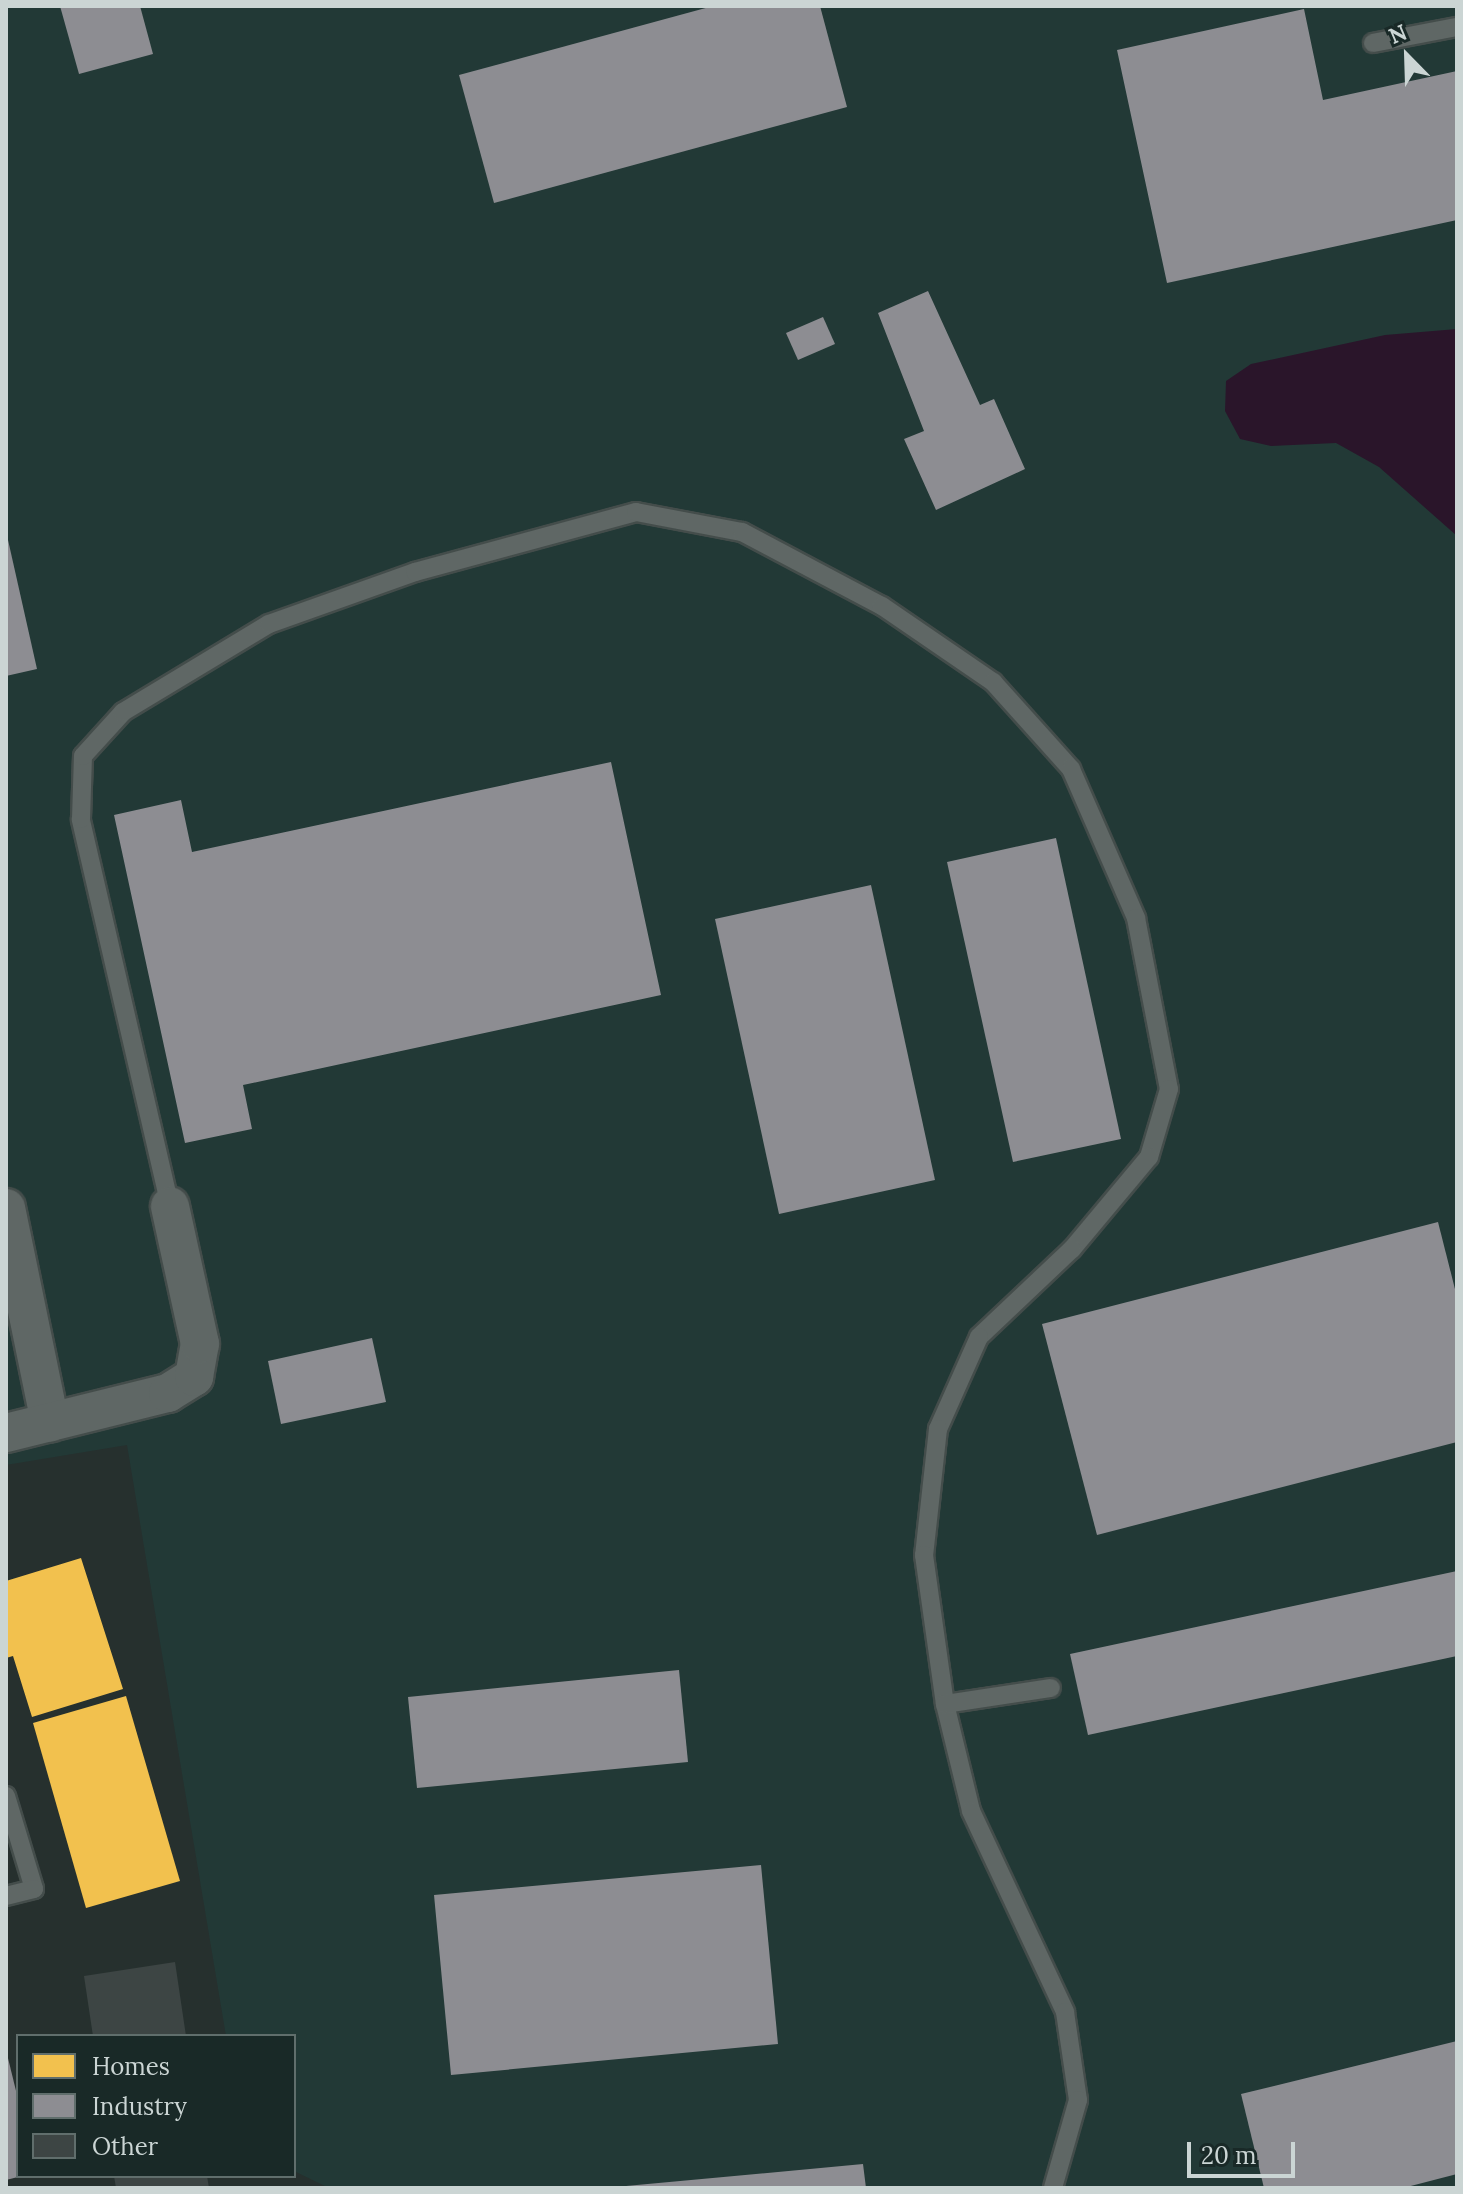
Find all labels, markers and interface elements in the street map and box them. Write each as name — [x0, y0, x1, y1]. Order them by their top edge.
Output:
north arrow — [1367, 16, 1447, 96]
text: N — [1384, 18, 1411, 50]
legend — [16, 2034, 296, 2178]
text: Homes — [92, 2051, 170, 2082]
text: Industry — [92, 2091, 187, 2122]
scale bar — [1191, 2126, 1299, 2176]
text: Other — [92, 2131, 158, 2162]
text: 20 m — [1201, 2140, 1257, 2171]

